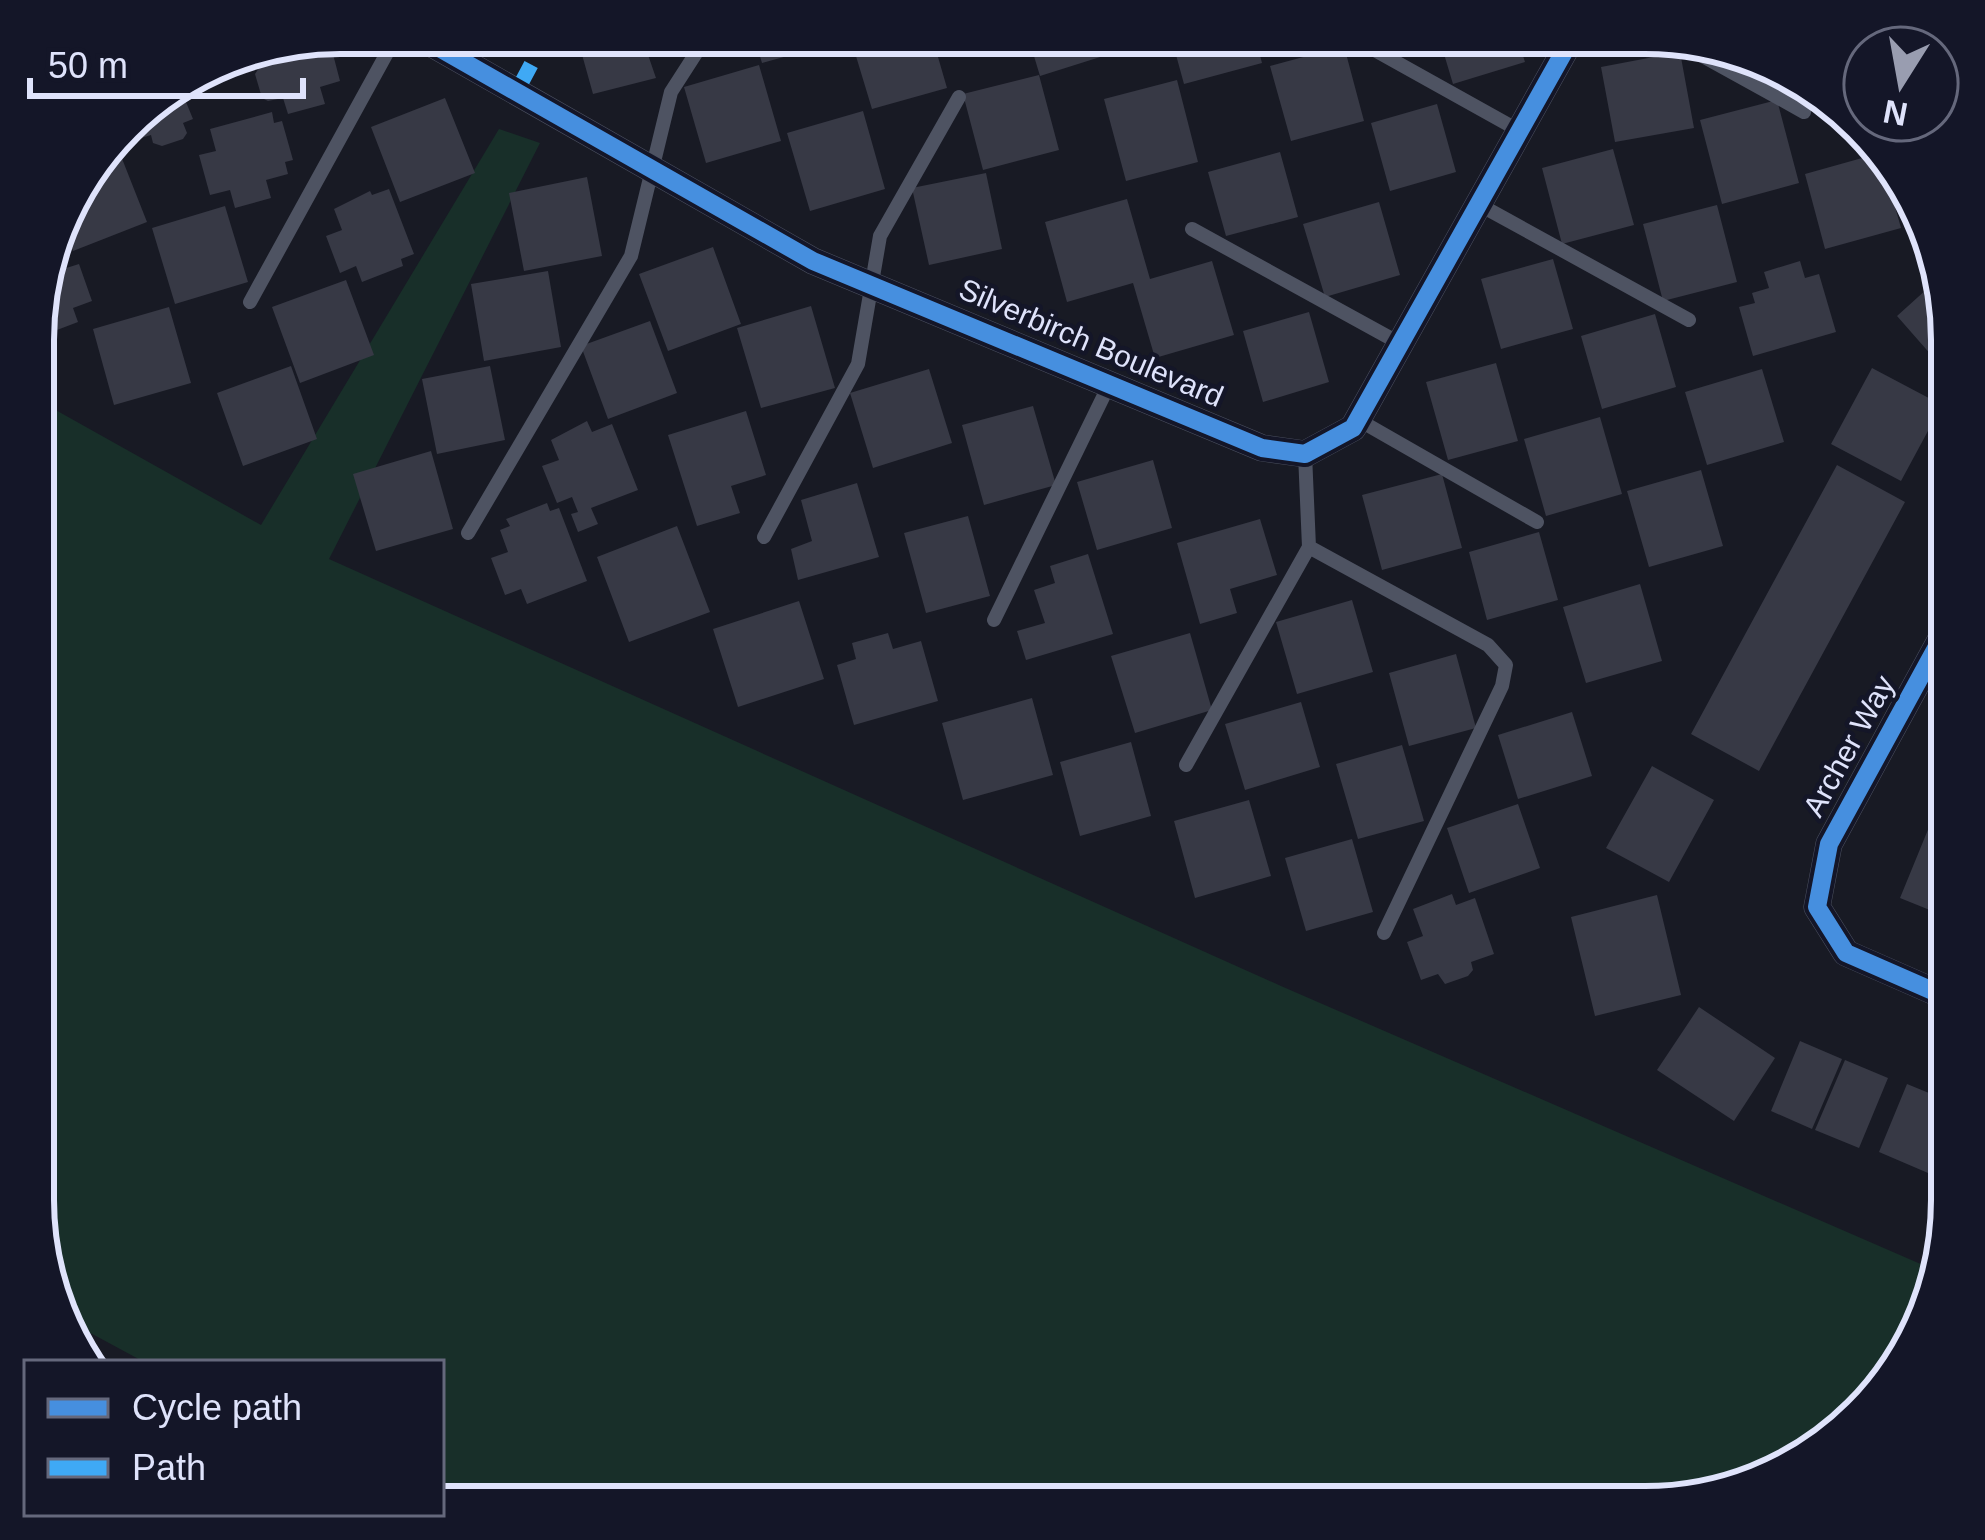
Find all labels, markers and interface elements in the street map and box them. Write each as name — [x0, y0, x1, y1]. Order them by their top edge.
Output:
scale bar — [30, 24, 303, 98]
north arrow — [1841, 24, 1961, 144]
text: 50 m — [48, 45, 128, 86]
text: N — [1880, 93, 1911, 133]
street label: Silverbirch Boulevard — [954, 272, 1228, 413]
street label: Archer Way — [1796, 670, 1901, 822]
legend — [24, 1360, 444, 1516]
text: Cycle path — [132, 1387, 302, 1428]
text: Path — [132, 1447, 206, 1488]

